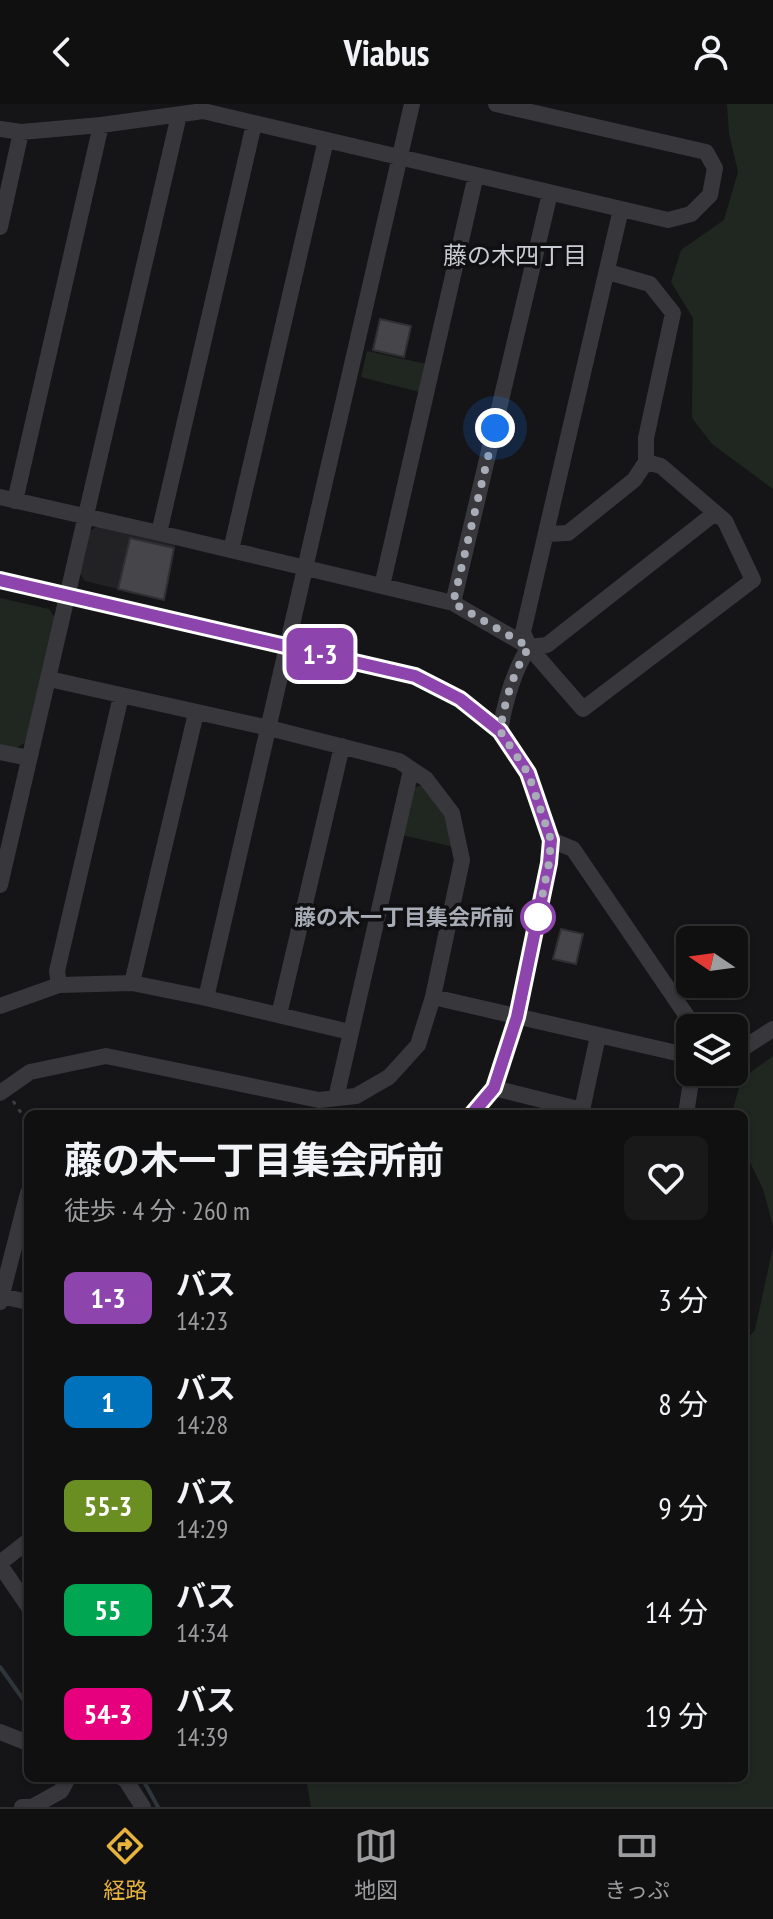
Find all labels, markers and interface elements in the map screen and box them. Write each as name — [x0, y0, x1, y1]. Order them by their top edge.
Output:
text: Viabus — [344, 29, 429, 76]
icon: back — [40, 30, 84, 74]
icon: person — [689, 30, 733, 74]
district label: 藤の木四丁目 — [443, 240, 587, 271]
your location — [475, 408, 515, 448]
line badge: 1-3 — [274, 628, 366, 680]
text: 1-3 — [302, 635, 338, 672]
marker: 藤の木一丁目集会所前 — [521, 900, 555, 934]
place label: 藤の木一丁目集会所前 — [294, 903, 514, 931]
north arrow — [676, 926, 748, 998]
map controls — [676, 926, 748, 1086]
button: layers — [676, 1014, 748, 1086]
text: 藤の木一丁目集会所前 — [64, 1135, 444, 1184]
button: heart — [624, 1136, 708, 1220]
text: 徒歩 · 4 分 · 260 m — [64, 1194, 250, 1227]
text: バス — [176, 1264, 236, 1303]
text: 1-3 — [90, 1279, 126, 1316]
text: 3 分 — [658, 1280, 708, 1319]
text: 14:23 — [176, 1304, 228, 1337]
text: バス — [176, 1368, 236, 1407]
text: 1 — [101, 1383, 115, 1420]
text: 8 分 — [658, 1384, 708, 1423]
text: 14:28 — [176, 1408, 228, 1441]
text: バス — [176, 1472, 236, 1511]
text: 55-3 — [84, 1487, 132, 1524]
text: 9 分 — [658, 1488, 708, 1527]
text: 14:29 — [176, 1512, 228, 1545]
text: バス — [176, 1576, 236, 1615]
text: 55 — [95, 1591, 121, 1628]
text: 14 分 — [645, 1592, 708, 1631]
text: 14:34 — [176, 1616, 228, 1649]
text: バス — [176, 1680, 236, 1719]
text: 54-3 — [84, 1695, 132, 1732]
text: 19 分 — [645, 1696, 708, 1735]
text: 14:39 — [176, 1720, 228, 1753]
tab: 経路 — [103, 1824, 147, 1904]
tab: 地図 — [354, 1824, 398, 1904]
tab: きっぷ — [605, 1824, 670, 1904]

